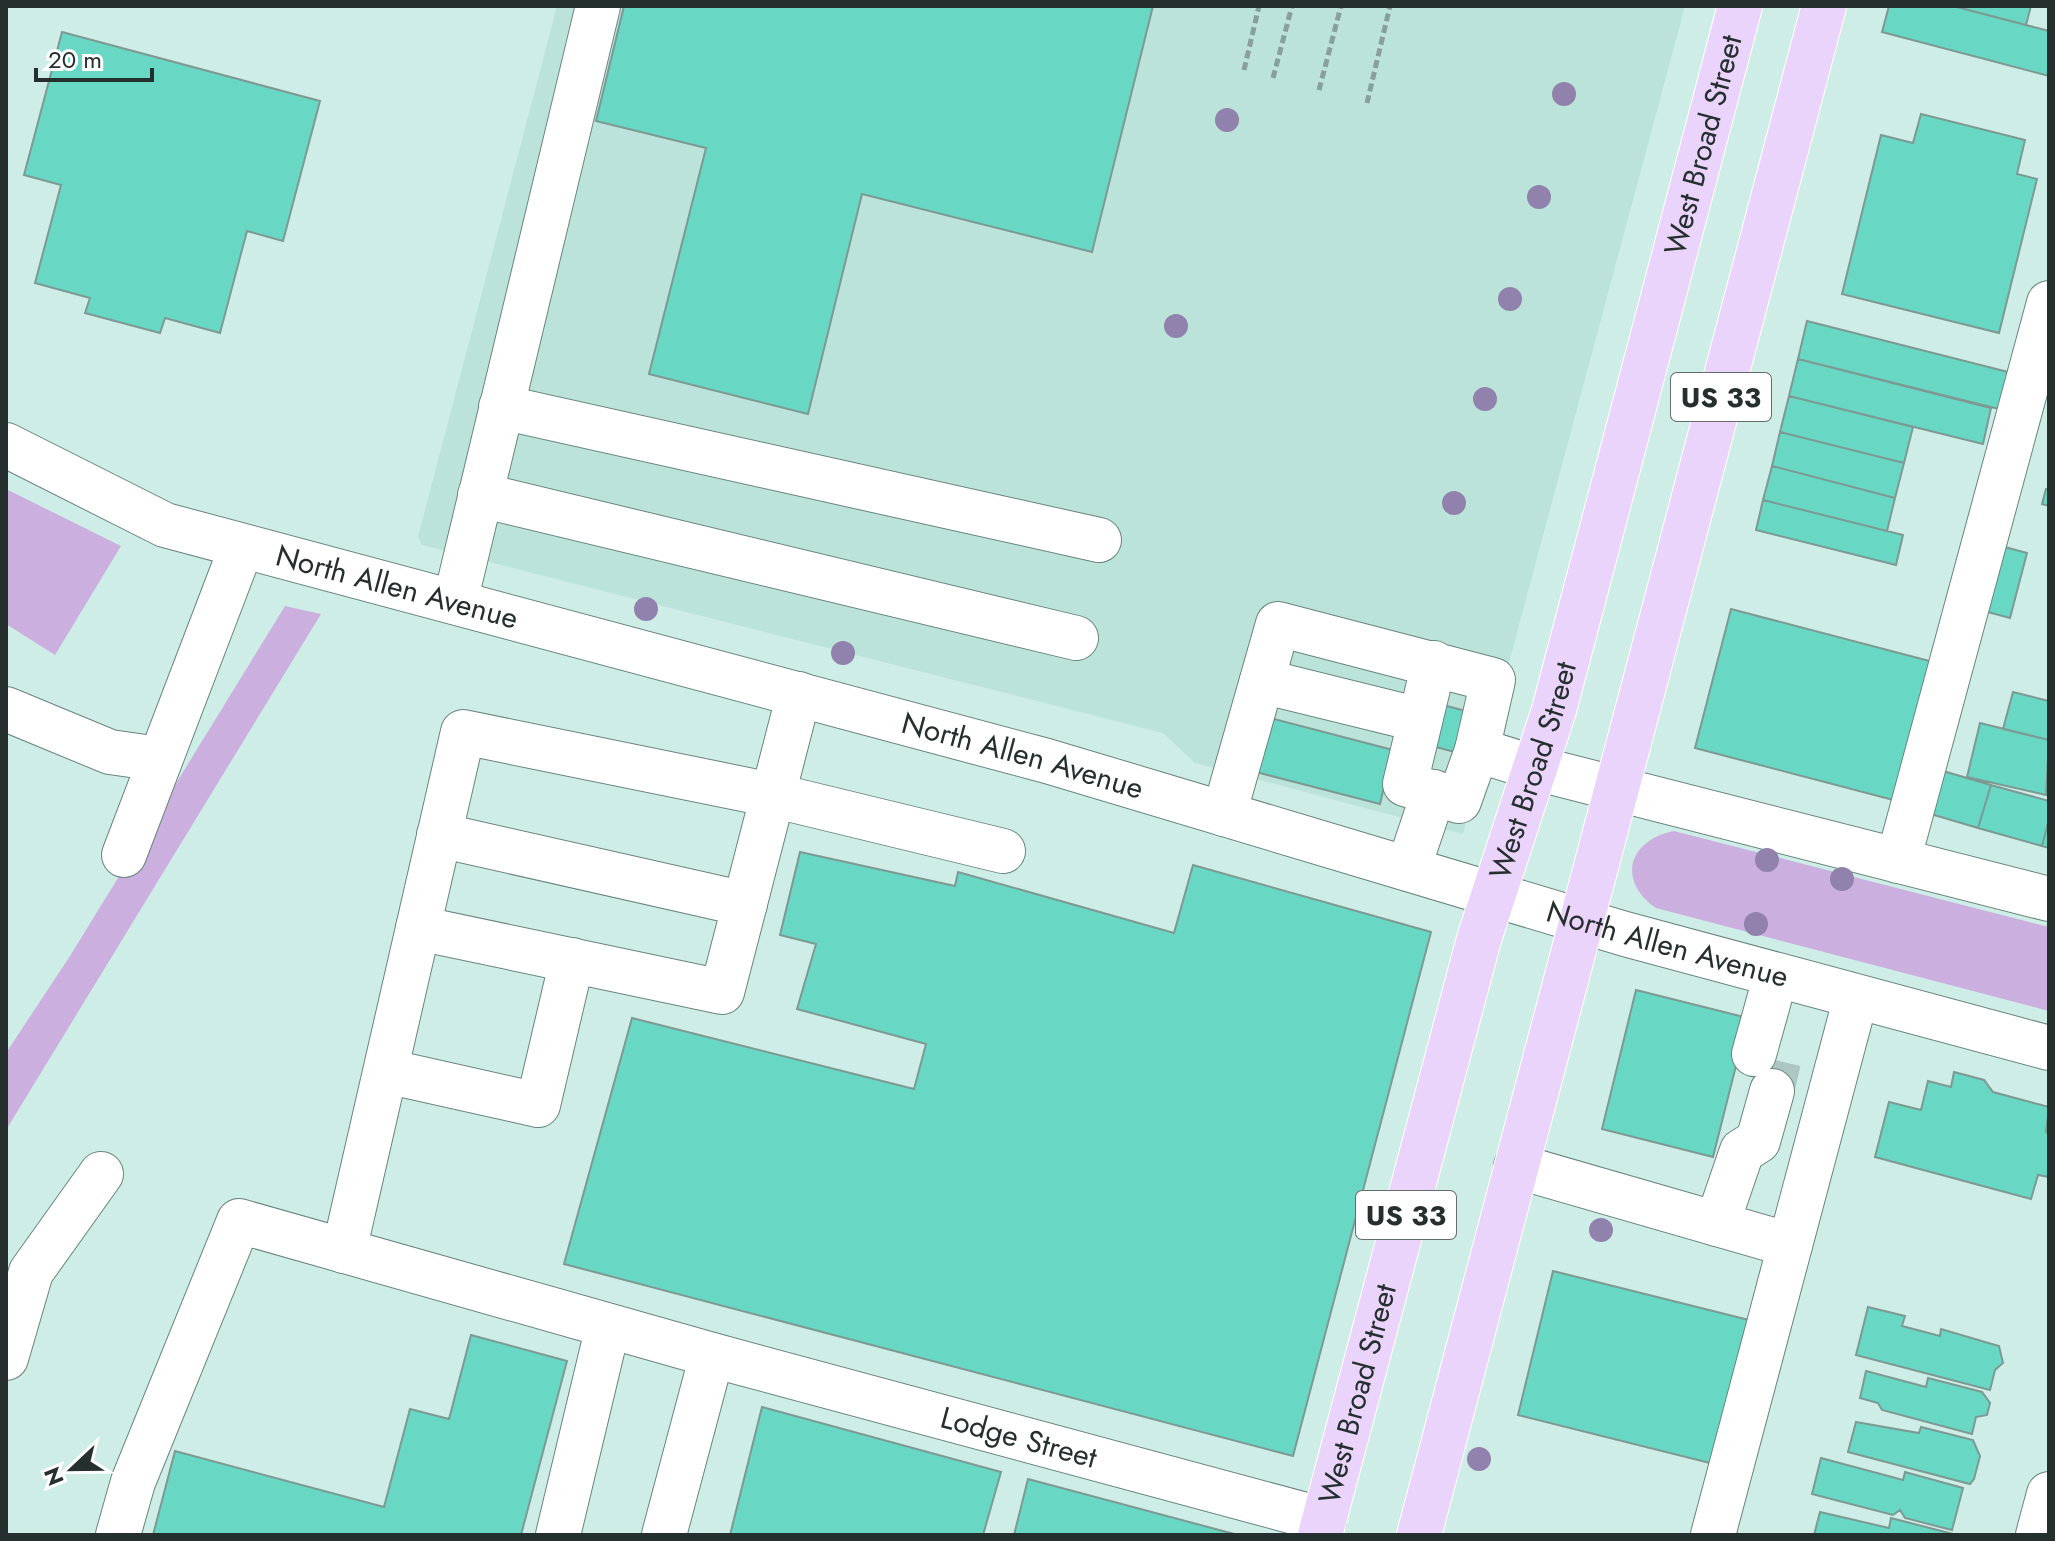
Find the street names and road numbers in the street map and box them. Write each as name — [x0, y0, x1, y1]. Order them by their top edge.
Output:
street label: West Broad Street — [1653, 29, 1753, 260]
road number: US 33 — [1671, 373, 1771, 421]
street label: North Allen Avenue — [271, 534, 523, 640]
street label: West Broad Street — [1478, 656, 1587, 885]
street label: North Allen Avenue — [897, 701, 1149, 810]
street label: North Allen Avenue — [1541, 890, 1793, 998]
road number: US 33 — [1356, 1191, 1456, 1239]
street label: West Broad Street — [1307, 1278, 1407, 1509]
street label: Lodge Street — [936, 1396, 1102, 1479]

